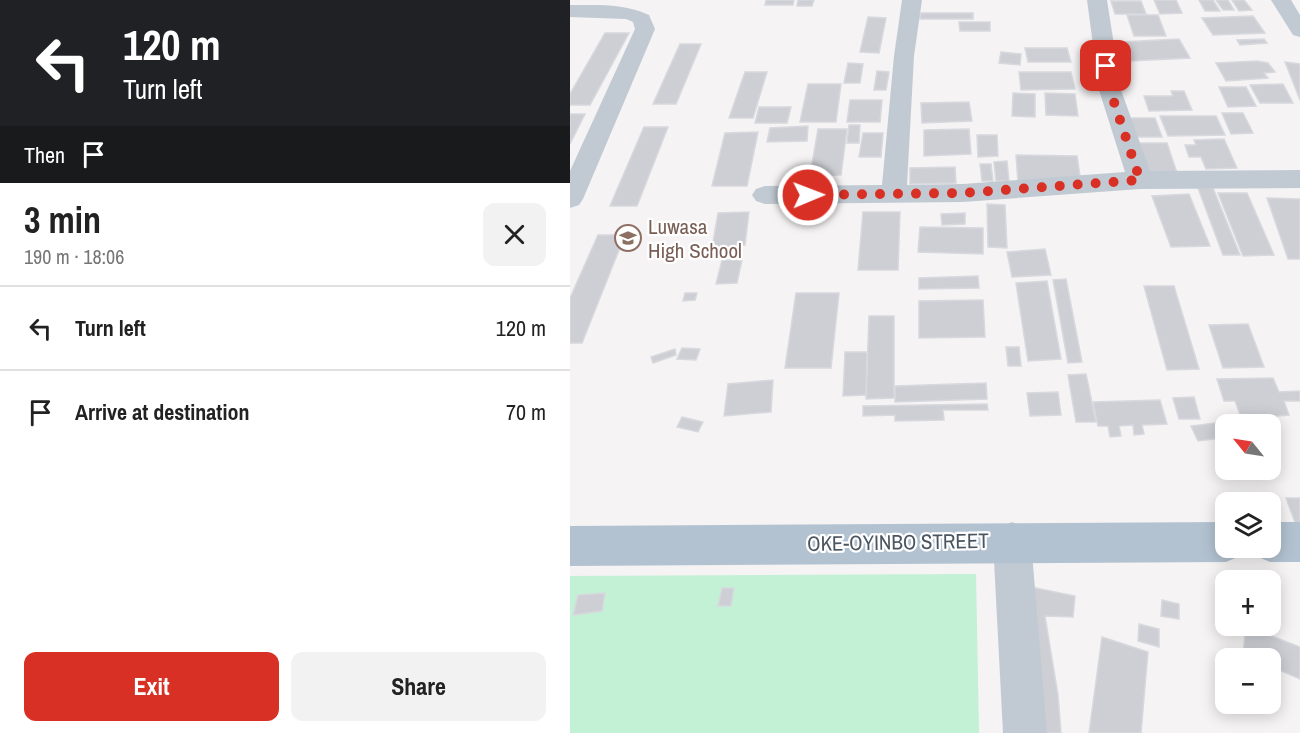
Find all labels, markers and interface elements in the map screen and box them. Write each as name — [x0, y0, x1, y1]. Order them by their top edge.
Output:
text: 120 m — [123, 17, 221, 73]
icon: left — [24, 24, 102, 102]
pin — [1080, 40, 1131, 91]
icon: arrive — [1089, 49, 1122, 82]
text: Turn left — [123, 71, 202, 107]
icon: arrive — [77, 138, 110, 171]
text: Then — [24, 140, 65, 170]
position arrow — [776, 163, 840, 227]
text: 3 min — [24, 196, 101, 244]
button: close — [483, 203, 546, 266]
place label: Luwasa High School — [648, 212, 742, 265]
school or university icon: Luwasa High School — [613, 223, 643, 253]
text: 190 m · 18:06 — [24, 243, 124, 270]
icon: left — [24, 312, 57, 345]
text: Turn left — [75, 313, 146, 343]
text: 120 m — [496, 313, 546, 343]
icon: arrive — [24, 396, 57, 429]
text: Arrive at destination — [75, 397, 249, 427]
text: 70 m — [506, 397, 546, 427]
north arrow — [1215, 414, 1281, 480]
map controls — [1215, 414, 1281, 714]
button: layers — [1215, 492, 1281, 558]
street label: OKE-OYINBO STREET — [807, 526, 990, 558]
button: + — [1215, 570, 1281, 636]
button: − — [1215, 648, 1281, 714]
button: Exit — [24, 652, 279, 721]
button: Share — [291, 652, 546, 721]

